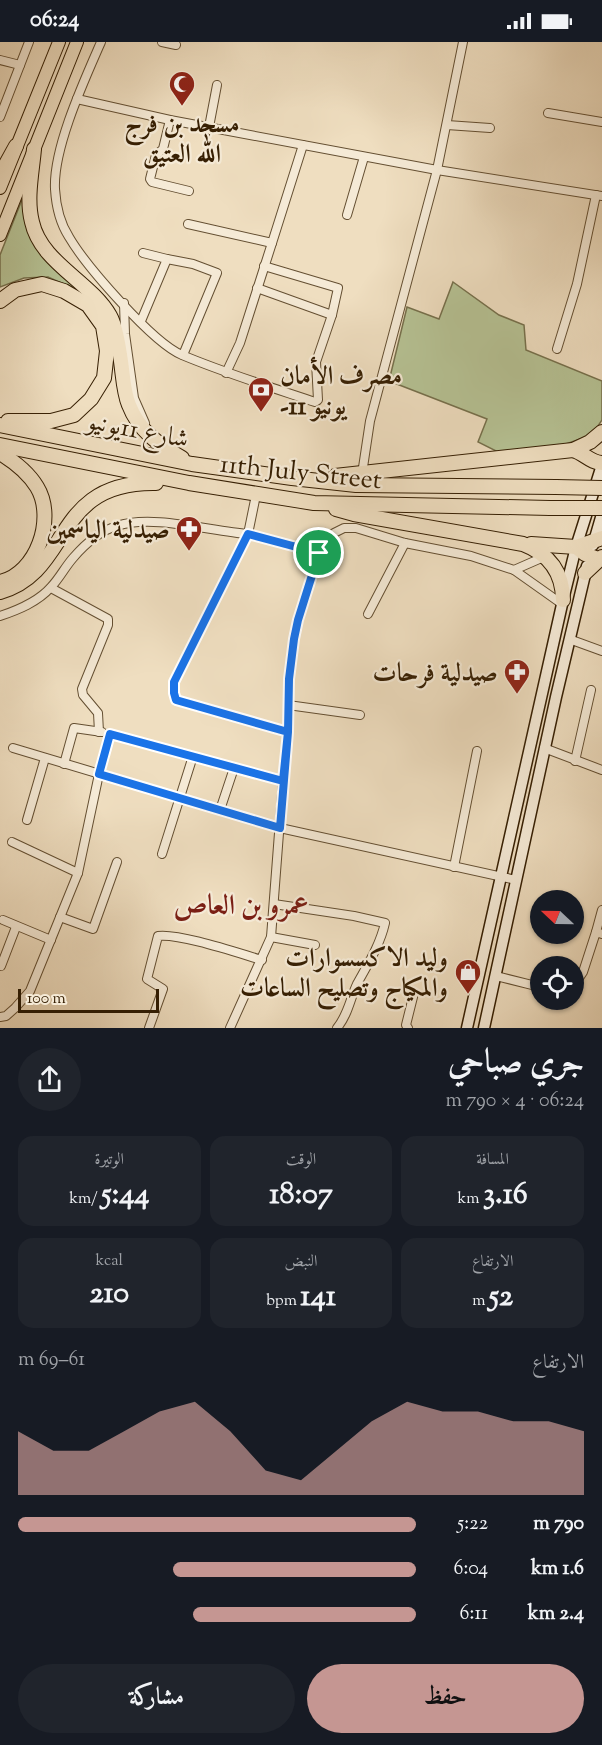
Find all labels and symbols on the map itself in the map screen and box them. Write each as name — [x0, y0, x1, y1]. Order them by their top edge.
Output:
mosque icon: مسجد بن فرج الله العتيق — [167, 69, 197, 107]
place label: مسجد بن فرج الله العتيق — [124, 107, 240, 174]
place label: مصرف الأمان -11 يونيو — [280, 356, 402, 426]
bank icon: مصرف الأمان -11 يونيو — [246, 375, 276, 413]
street label: شارع 11يونيو — [80, 403, 191, 460]
street label: 11th July Street — [218, 447, 384, 500]
place label: صيدلية الياسمين — [47, 513, 170, 550]
pharmacy icon: صيدلية الياسمين — [174, 514, 204, 552]
pin — [293, 527, 344, 578]
place label: صيدلية فرحات — [373, 656, 498, 693]
pharmacy icon: صيدلية فرحات — [502, 657, 532, 695]
district label: عمرو بن العاص — [173, 887, 309, 927]
north arrow — [530, 890, 584, 944]
place label: وليد الاكسسوارات والمكياج وتصليح الساعات — [240, 941, 448, 1011]
shop icon: وليد الاكسسوارات والمكياج وتصليح الساعات — [453, 957, 483, 995]
scale bar — [18, 986, 159, 1013]

